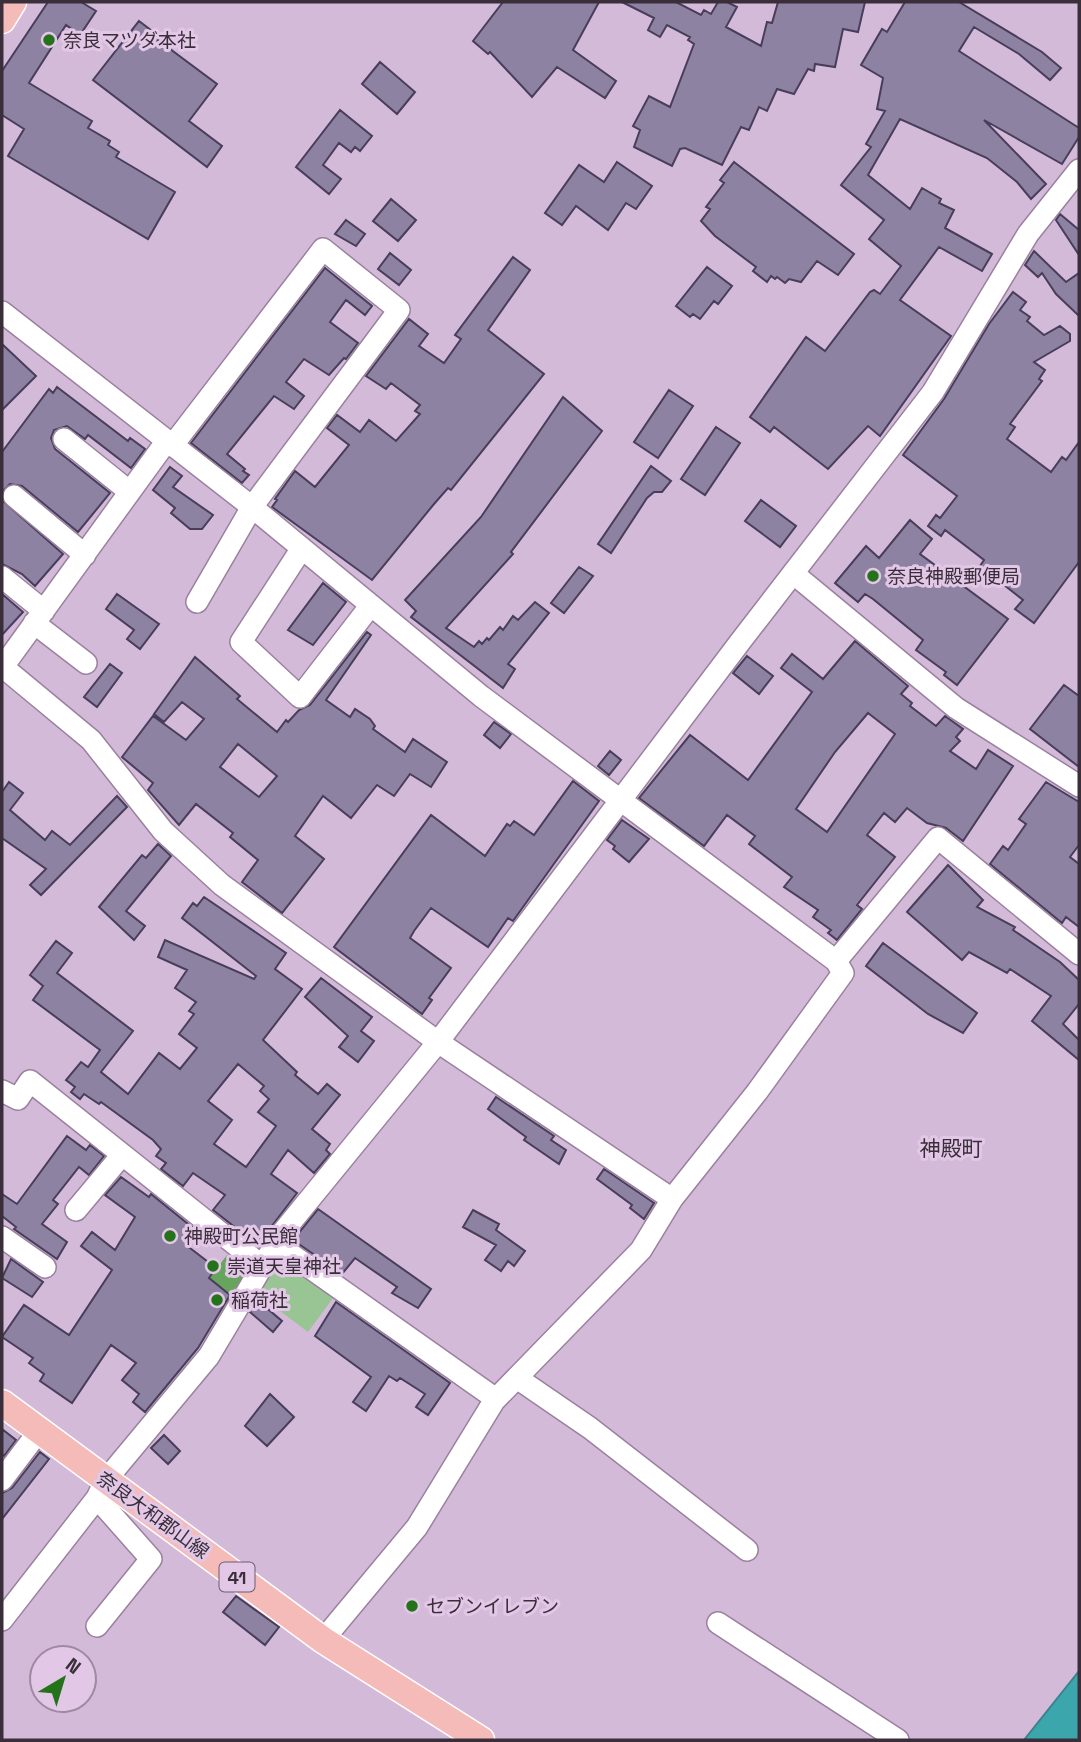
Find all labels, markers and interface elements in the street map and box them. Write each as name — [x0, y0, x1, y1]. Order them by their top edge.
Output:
place label: 奈良マツダ本社 — [63, 28, 196, 53]
marker: 奈良マツダ本社 — [41, 32, 57, 48]
place label: 奈良神殿郵便局 — [887, 564, 1020, 589]
marker: 奈良神殿郵便局 — [865, 568, 881, 584]
district label: 神殿町 — [920, 1135, 983, 1162]
place label: 神殿町公民館 — [184, 1224, 298, 1249]
marker: 神殿町公民館 — [162, 1228, 178, 1244]
place label: 崇道天皇神社 — [227, 1254, 341, 1279]
marker: 崇道天皇神社 — [205, 1258, 221, 1274]
place label: 稲荷社 — [231, 1288, 288, 1313]
marker: 稲荷社 — [209, 1292, 225, 1308]
street label: 奈良大和郡山線 — [92, 1466, 214, 1564]
road number: 41 — [219, 1562, 254, 1592]
place label: セブンイレブン — [426, 1594, 559, 1619]
marker: セブンイレブン — [404, 1598, 420, 1614]
north arrow — [28, 1644, 98, 1714]
text: N — [60, 1652, 86, 1680]

